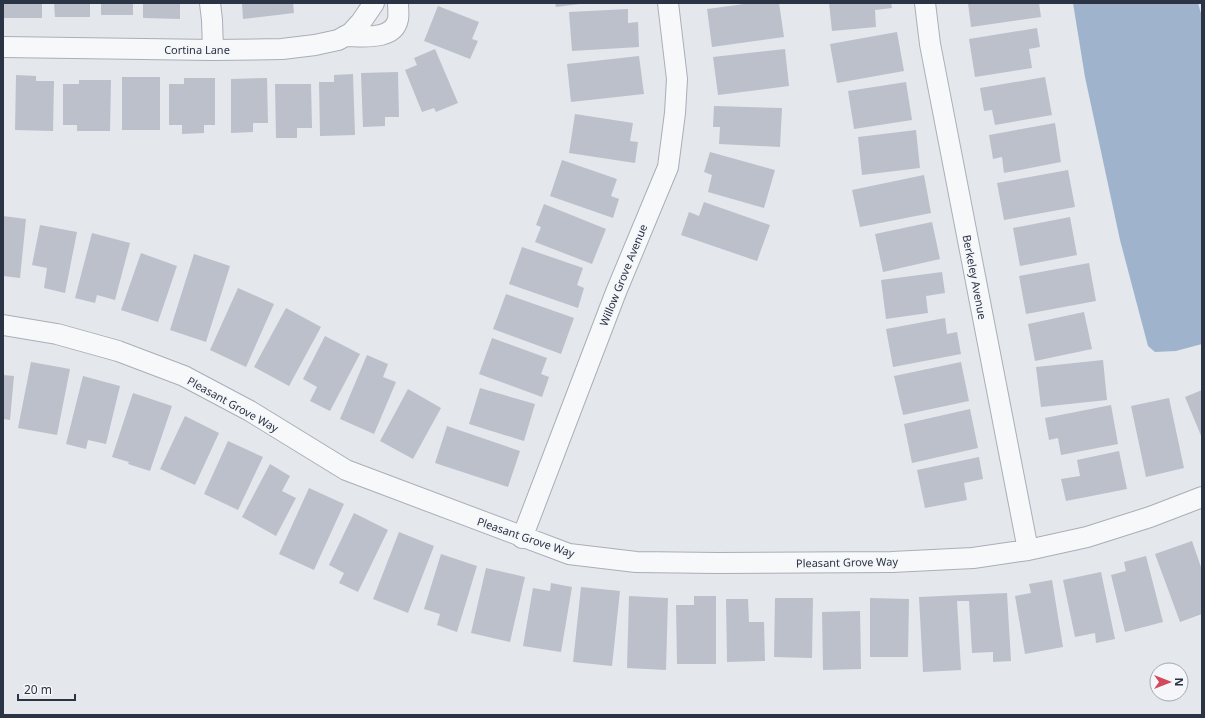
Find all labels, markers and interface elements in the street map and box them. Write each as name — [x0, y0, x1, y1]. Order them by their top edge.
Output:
street label: Cortina Lane — [164, 42, 230, 57]
street label: Willow Grove Avenue — [596, 222, 650, 328]
street label: Berkeley Avenue — [959, 233, 991, 321]
street label: Pleasant Grove Way — [185, 373, 282, 436]
street label: Pleasant Grove Way — [475, 513, 577, 561]
street label: Pleasant Grove Way — [796, 554, 899, 570]
north arrow — [1149, 662, 1189, 702]
scale bar — [18, 676, 75, 702]
text: N — [1172, 678, 1187, 686]
text: 20 m — [24, 681, 52, 698]

